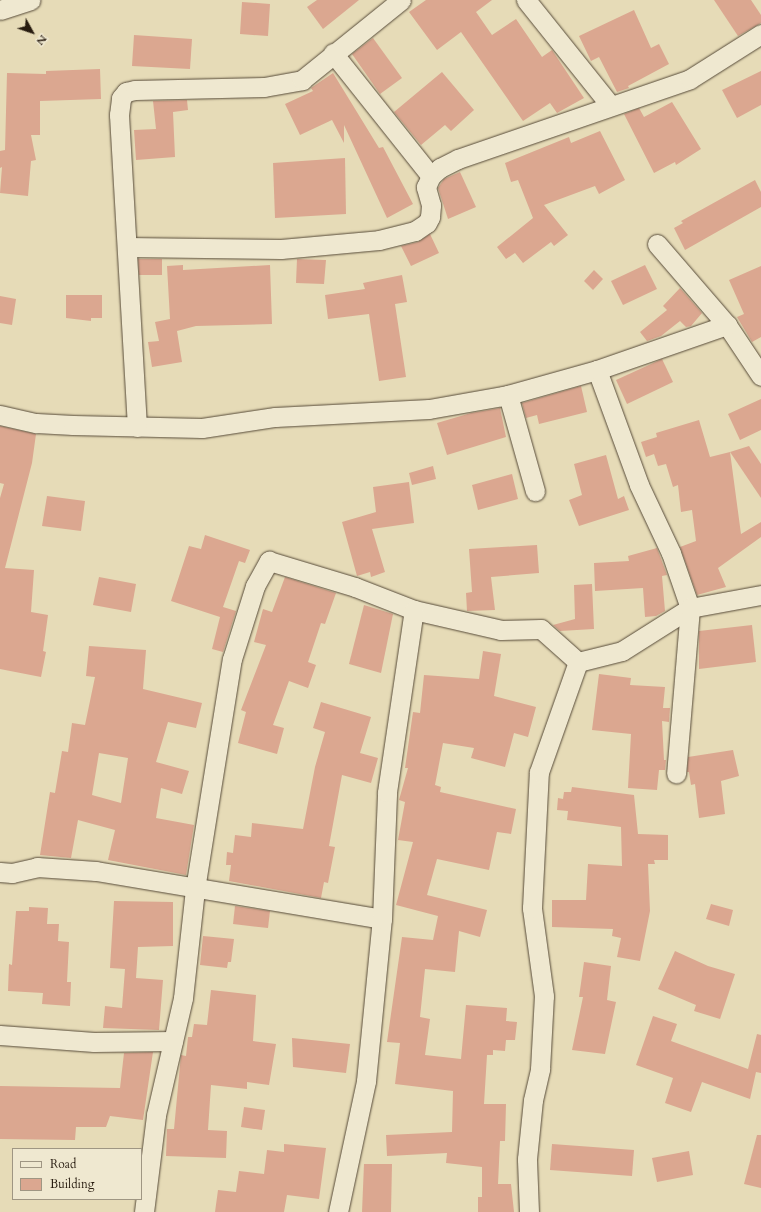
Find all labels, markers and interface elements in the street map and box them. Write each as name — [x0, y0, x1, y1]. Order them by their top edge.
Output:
north arrow — [12, 12, 52, 52]
text: N — [33, 32, 50, 49]
legend — [12, 1148, 142, 1200]
text: Road — [50, 1156, 76, 1172]
text: Building — [50, 1176, 94, 1192]

